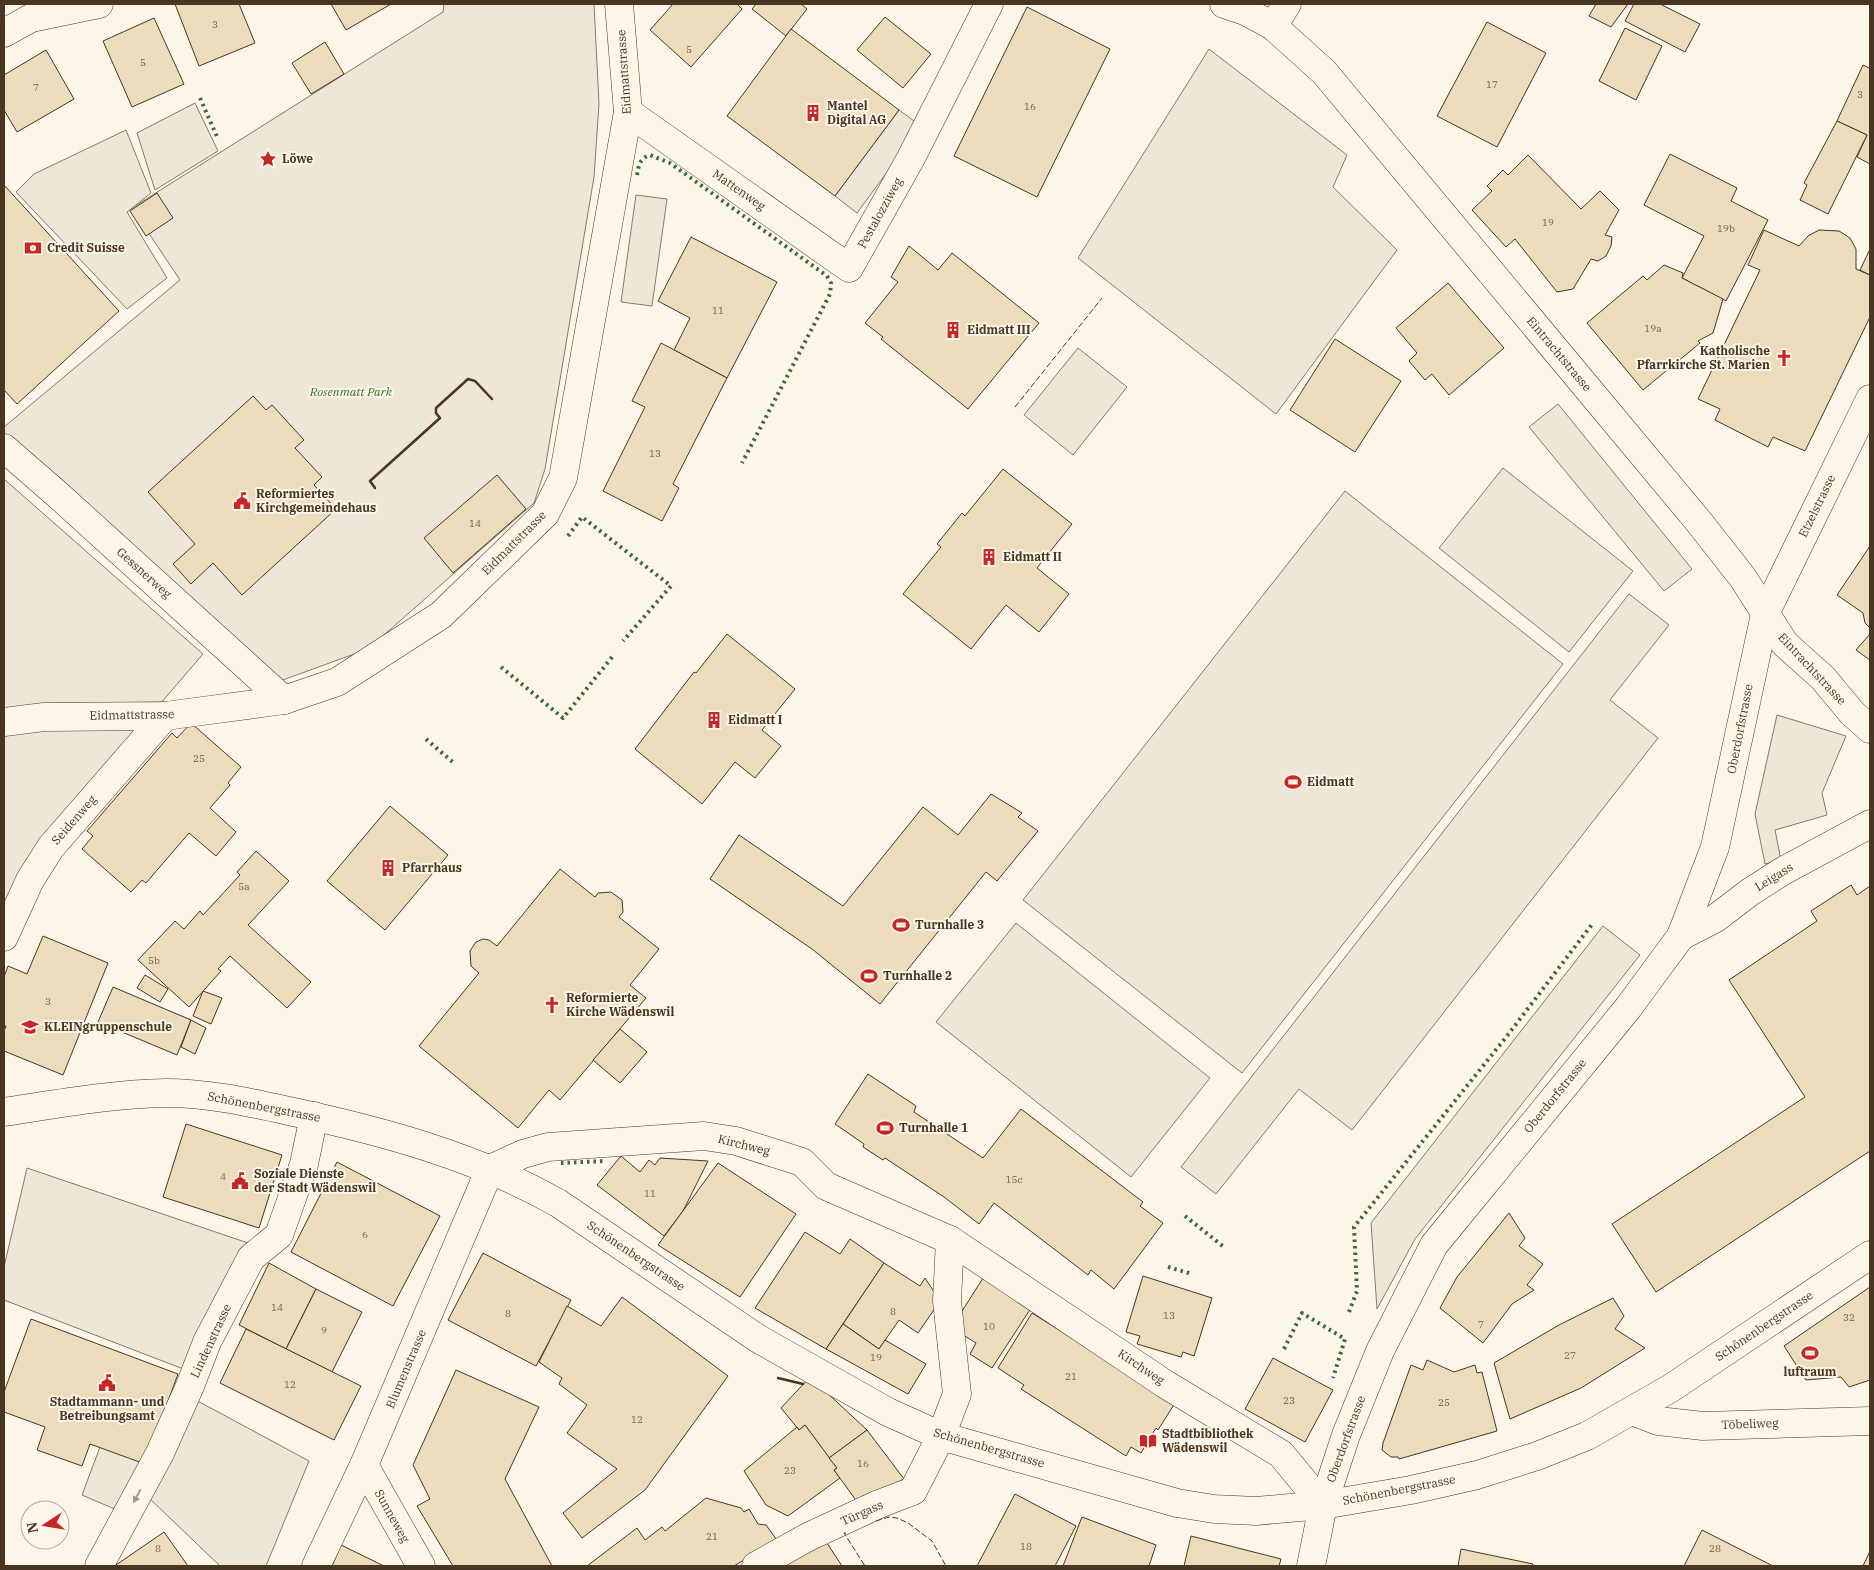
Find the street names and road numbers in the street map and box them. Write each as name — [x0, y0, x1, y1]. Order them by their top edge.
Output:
street label: Eidmattstrasse — [613, 29, 634, 115]
street label: Mattenweg — [710, 166, 769, 214]
street label: Pestalozziweg — [854, 174, 905, 251]
street label: Eintrachtstrasse — [1524, 313, 1595, 394]
street label: Etzelstrasse — [1795, 472, 1838, 540]
street label: Eidmattstrasse — [478, 507, 549, 578]
street label: Gessnerweg — [114, 544, 175, 602]
street label: Eintrachtstrasse — [1775, 629, 1850, 708]
street label: Oberdorfstrasse — [1723, 683, 1756, 775]
street label: Eidmattstrasse — [89, 706, 175, 723]
street label: Seidenweg — [48, 791, 100, 848]
street label: Leigass — [1752, 859, 1796, 894]
street label: Oberdorfstrasse — [1520, 1056, 1589, 1136]
street label: Schönenbergstrasse — [206, 1088, 322, 1125]
street label: Kirchweg — [716, 1131, 772, 1158]
street label: Schönenbergstrasse — [585, 1217, 688, 1294]
street label: Schönenbergstrasse — [1712, 1287, 1815, 1364]
street label: Lindenstrasse — [187, 1301, 234, 1380]
street label: Blumenstrasse — [382, 1327, 429, 1411]
street label: Kirchweg — [1115, 1345, 1168, 1388]
street label: Oberdorfstrasse — [1323, 1393, 1368, 1484]
street label: Töbeliweg — [1721, 1415, 1779, 1432]
street label: Schönenbergstrasse — [932, 1424, 1046, 1471]
street label: Schönenbergstrasse — [1341, 1471, 1457, 1508]
street label: Sunneweg — [372, 1487, 413, 1545]
street label: Türgass — [838, 1496, 886, 1529]

